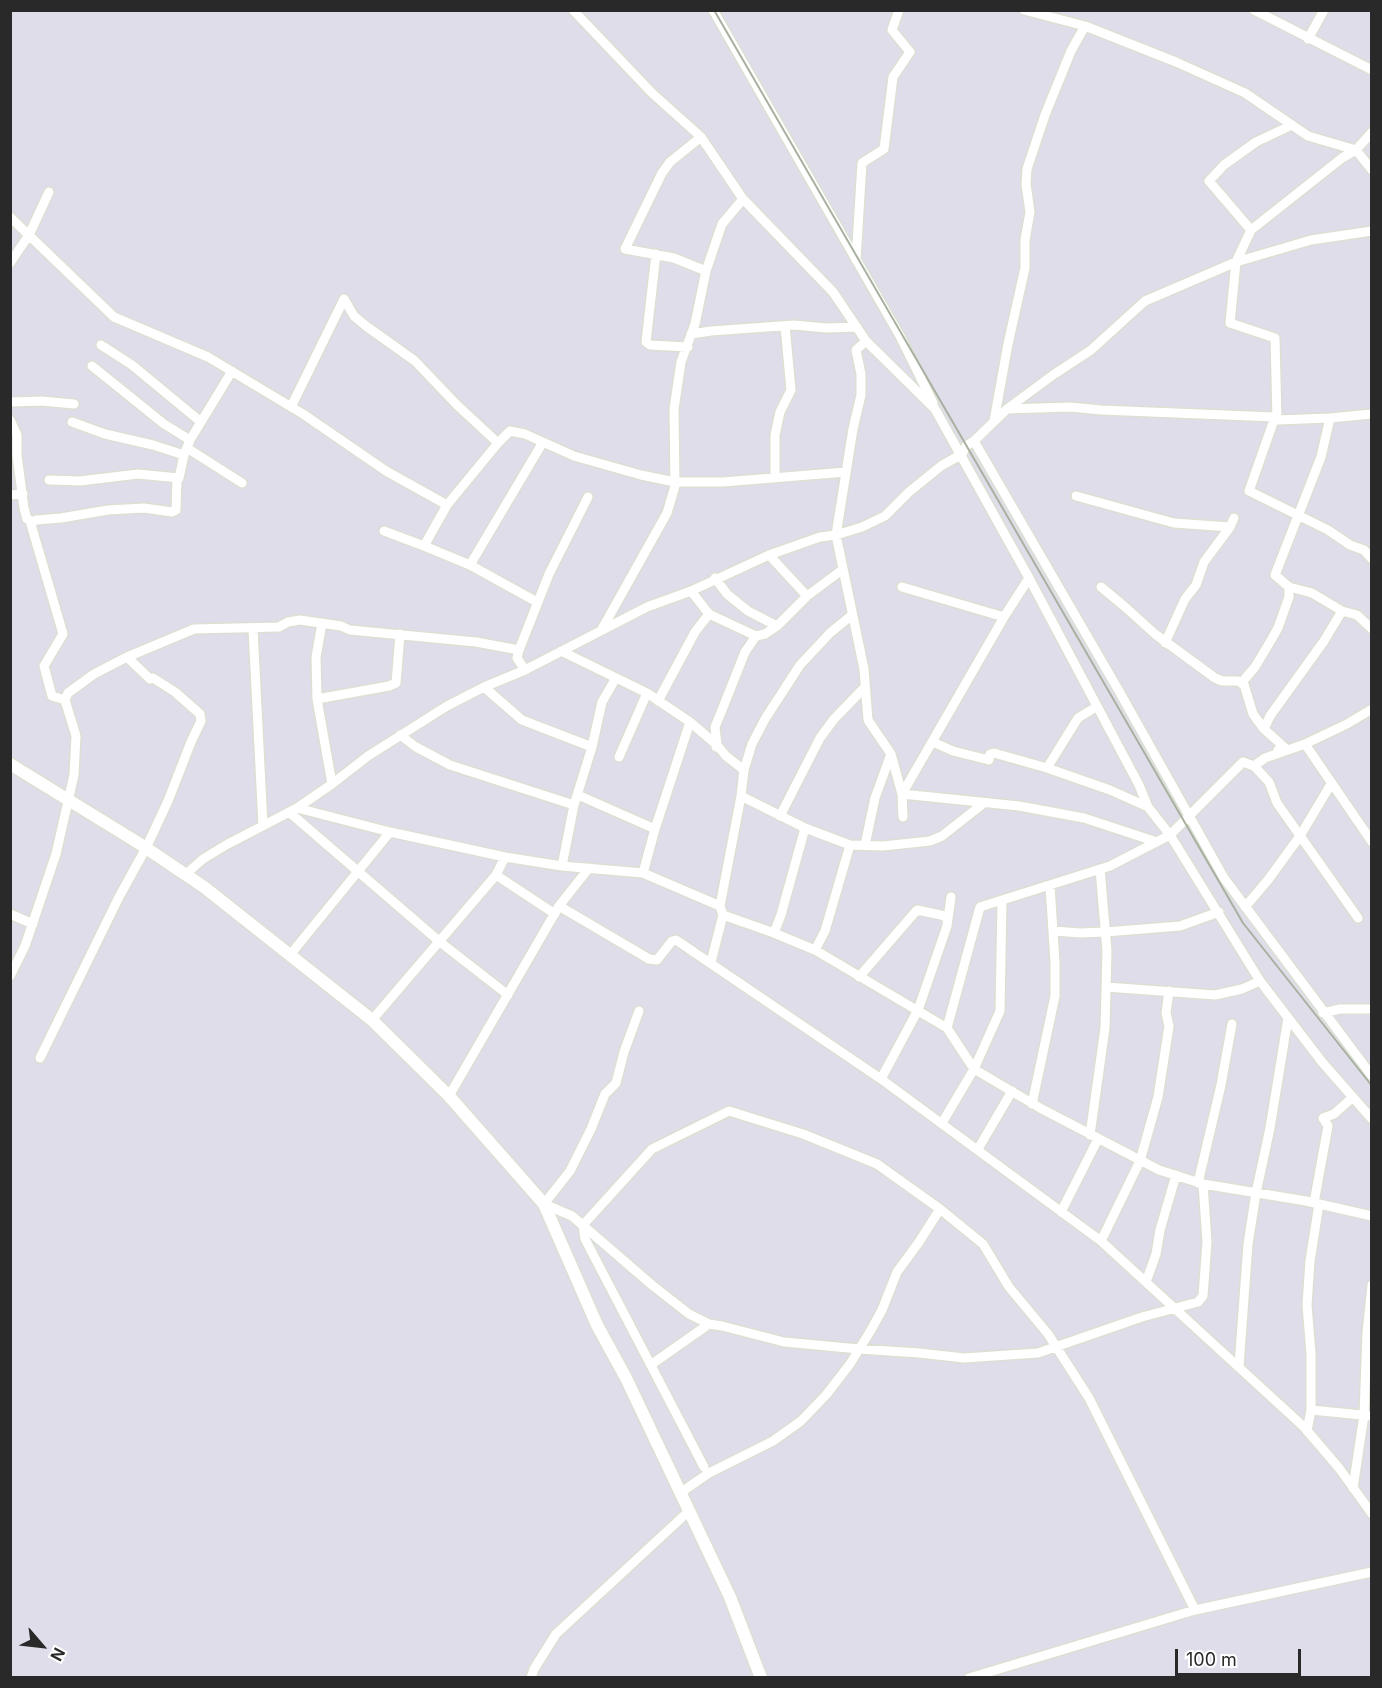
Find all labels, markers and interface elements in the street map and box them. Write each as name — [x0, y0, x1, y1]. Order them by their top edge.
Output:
north arrow — [12, 1616, 72, 1676]
scale bar — [1178, 1637, 1304, 1675]
text: N — [46, 1644, 70, 1665]
text: 100 m — [1186, 1649, 1237, 1670]

